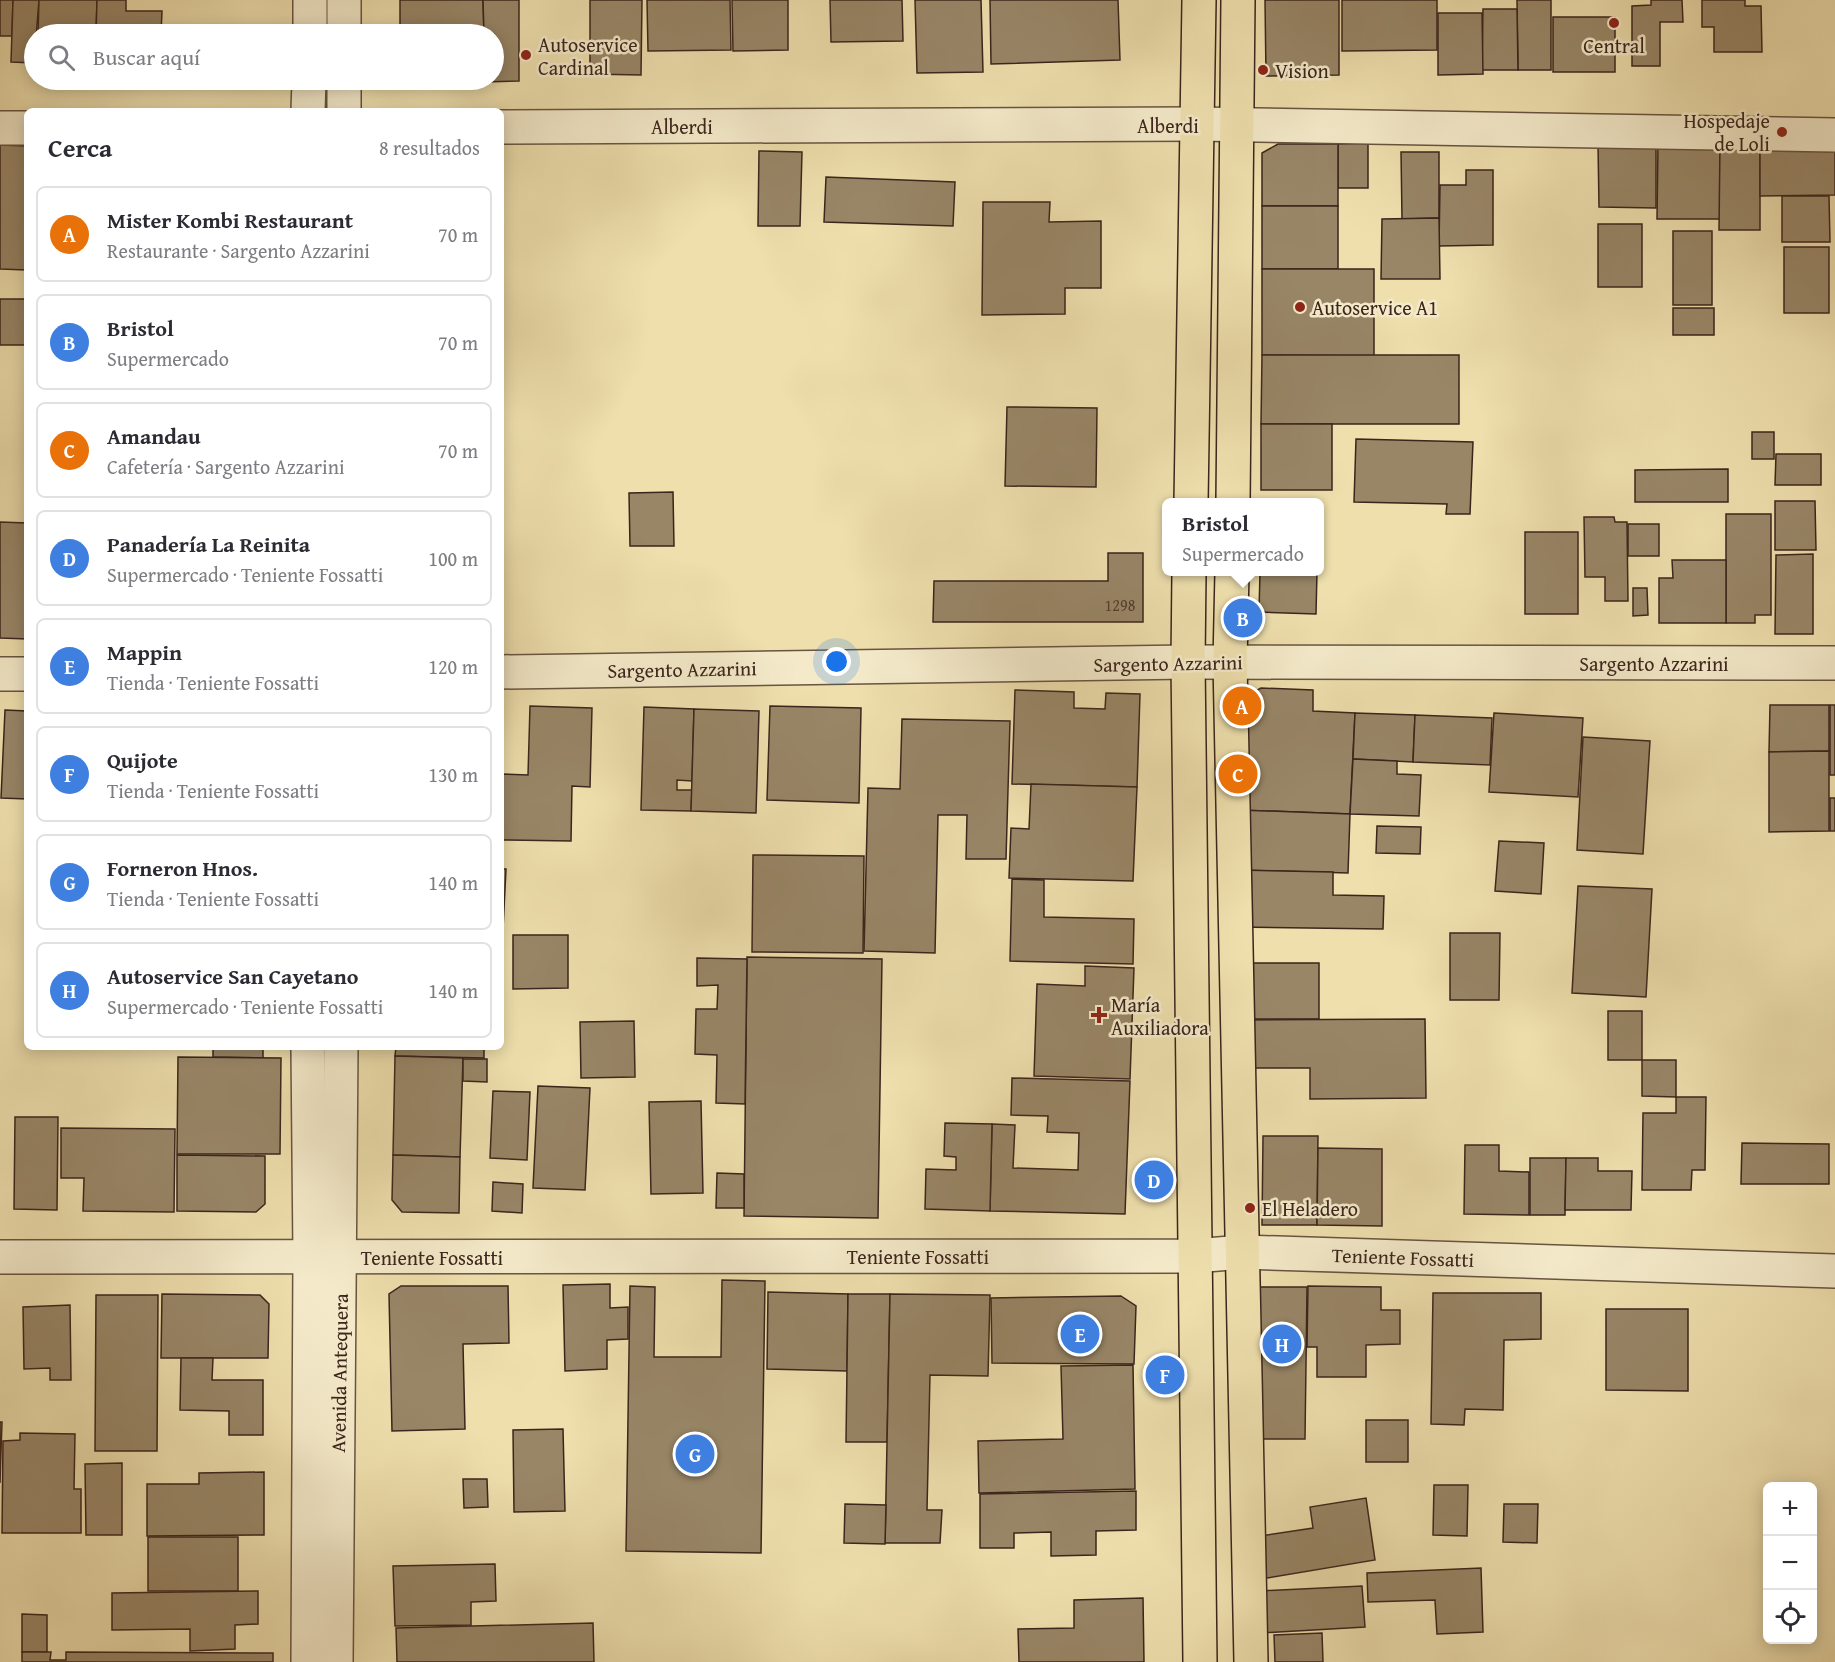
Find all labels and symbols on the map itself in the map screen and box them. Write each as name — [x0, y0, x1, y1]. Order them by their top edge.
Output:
marker: Central — [1607, 16, 1621, 30]
place label: Autoservice Cardinal — [538, 30, 638, 82]
place label: Central — [1583, 31, 1645, 60]
marker: Autoservice Cardinal — [519, 48, 533, 62]
place label: Vision — [1275, 56, 1329, 85]
marker: Vision — [1256, 63, 1270, 77]
place label: Hospedaje de Loli — [1684, 106, 1770, 158]
street label: Alberdi — [1137, 111, 1199, 140]
street label: Alberdi — [651, 112, 713, 141]
marker: Hospedaje de Loli — [1775, 125, 1789, 139]
place label: Autoservice A1 — [1312, 293, 1438, 322]
marker: Autoservice A1 — [1293, 300, 1307, 314]
house number: 1298 — [1105, 593, 1136, 617]
pin: B — [1224, 596, 1262, 640]
your location — [822, 647, 851, 676]
street label: Sargento Azzarini — [1093, 647, 1243, 679]
street label: Sargento Azzarini — [1579, 649, 1729, 678]
street label: Sargento Azzarini — [607, 653, 757, 685]
pin: A — [1222, 684, 1262, 728]
pin: C — [1218, 752, 1258, 796]
place label: María Auxiliadora — [1111, 990, 1209, 1042]
marker: María Auxiliadora — [1092, 1008, 1106, 1022]
pin: D — [1134, 1158, 1174, 1202]
place label: El Heladero — [1262, 1194, 1358, 1223]
marker: El Heladero — [1243, 1201, 1257, 1215]
street label: Teniente Fossatti — [1331, 1240, 1475, 1274]
street label: Teniente Fossatti — [847, 1242, 990, 1271]
street label: Teniente Fossatti — [361, 1243, 504, 1272]
street label: Avenida Antequera — [323, 1292, 355, 1453]
pin: E — [1060, 1312, 1100, 1356]
pin: H — [1262, 1322, 1302, 1366]
pin: F — [1146, 1352, 1184, 1398]
pin: G — [676, 1432, 714, 1476]

